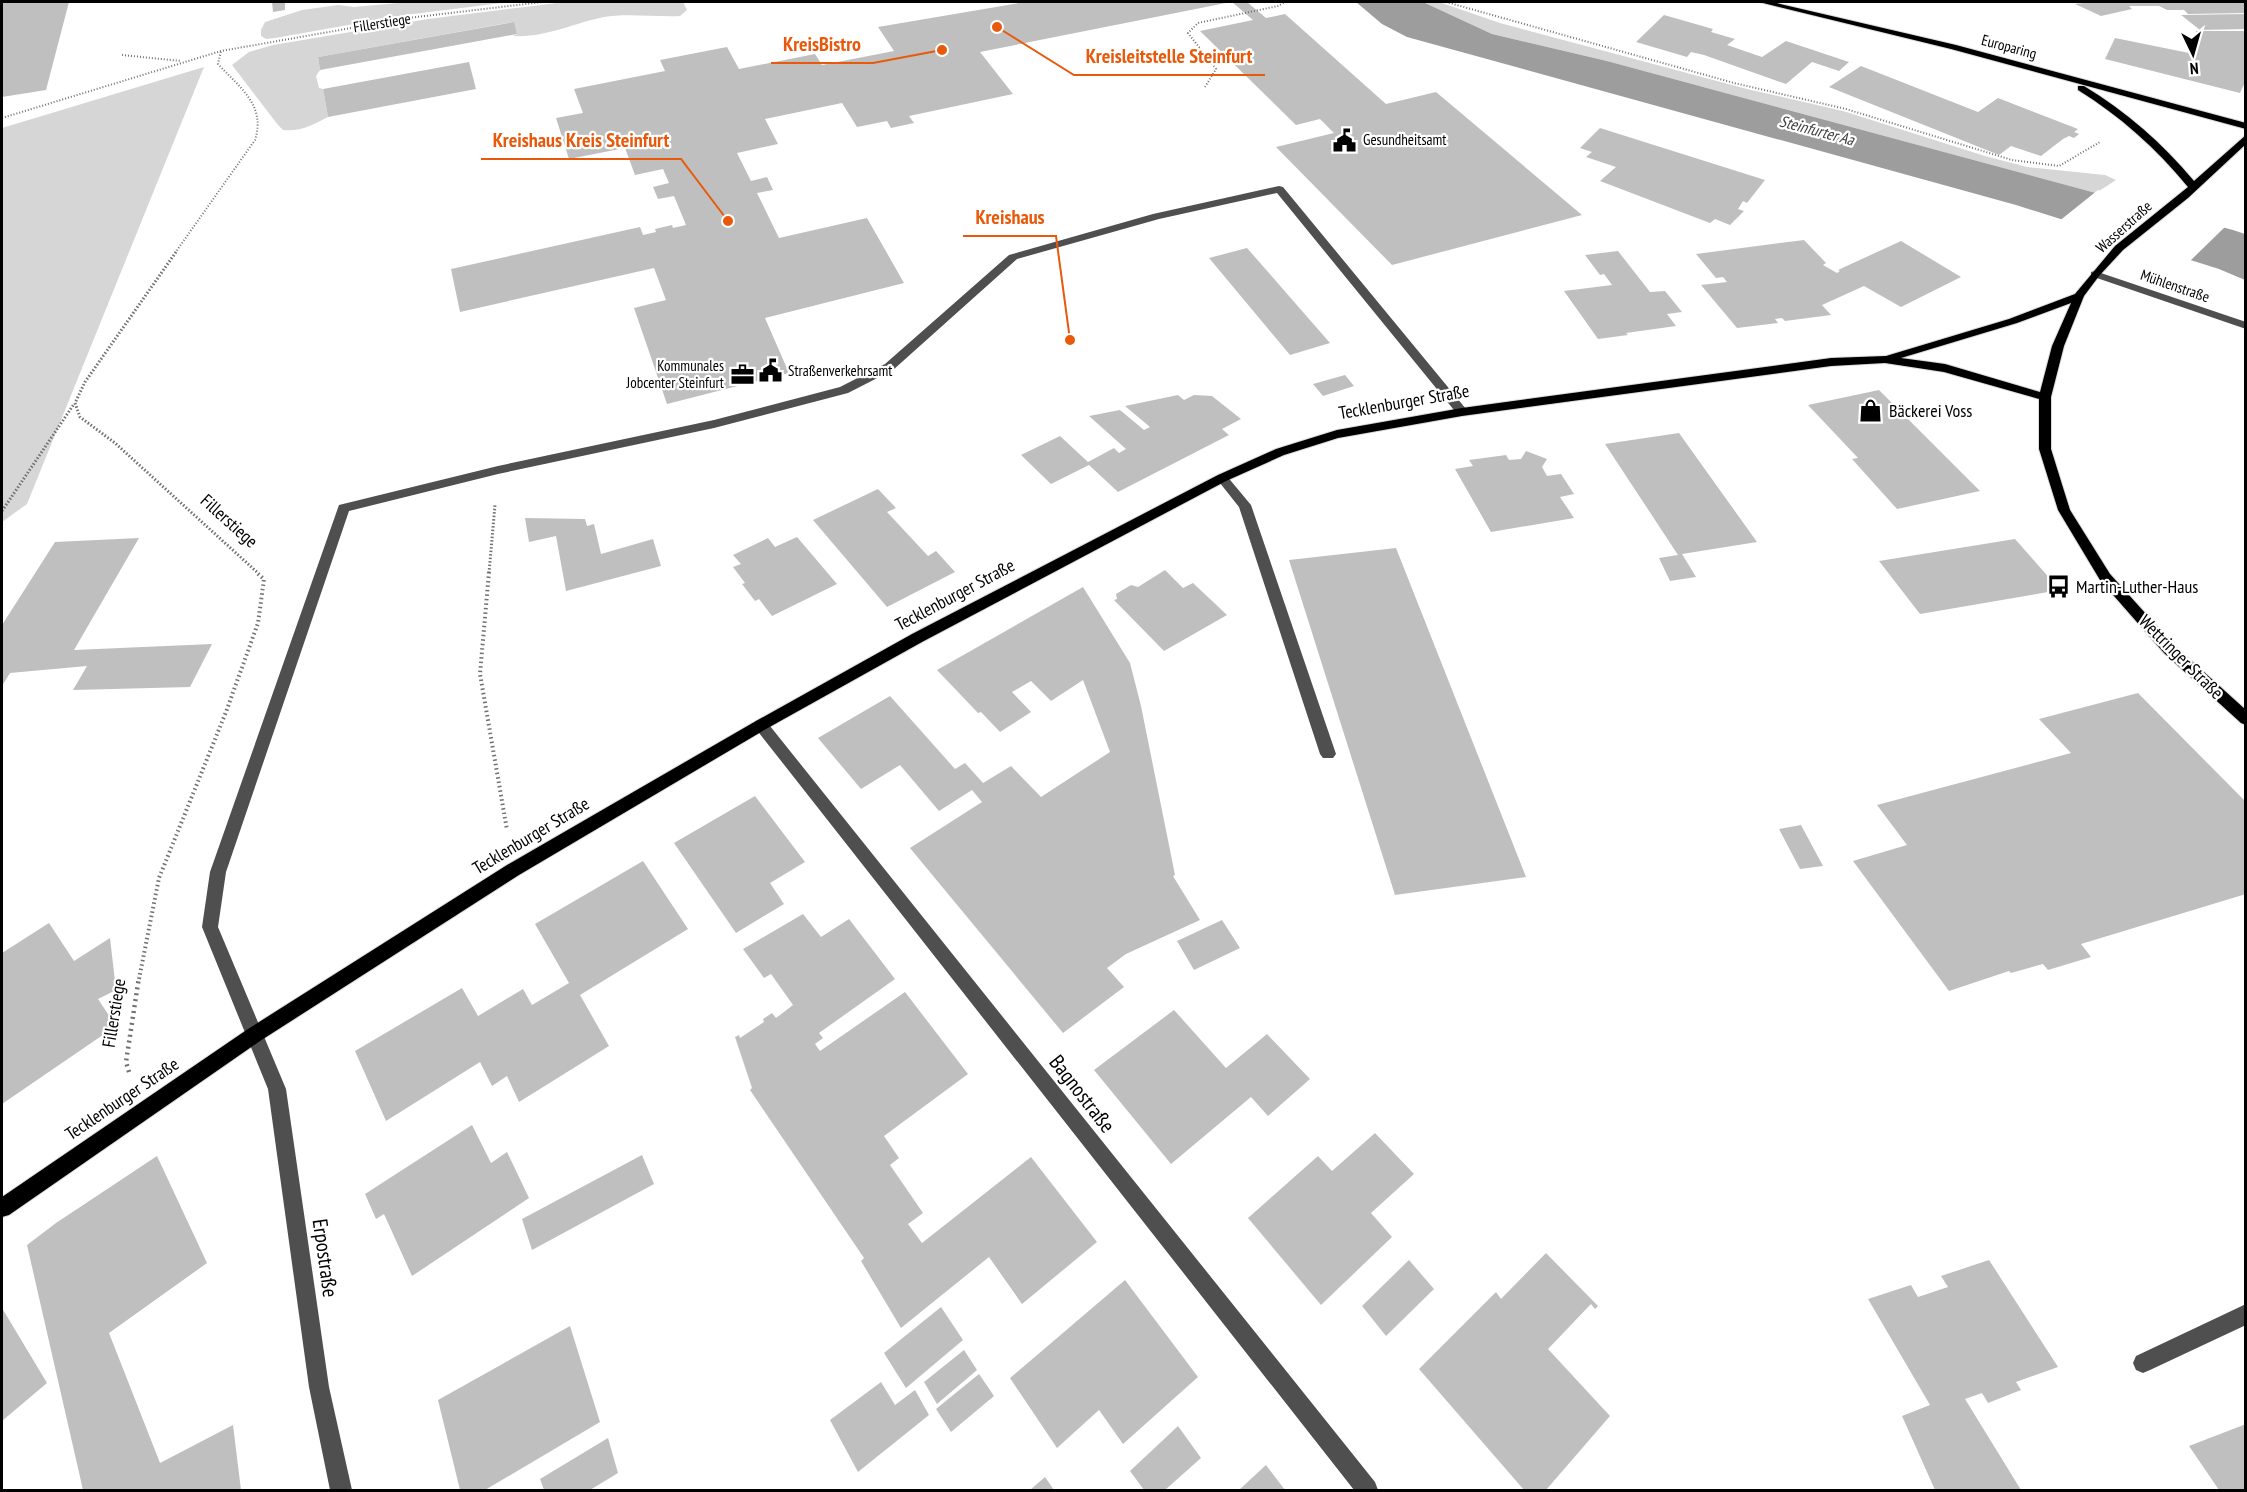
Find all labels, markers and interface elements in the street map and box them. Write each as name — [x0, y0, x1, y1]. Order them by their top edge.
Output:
street label: Fillerstiege — [352, 9, 412, 36]
north arrow — [2163, 24, 2223, 84]
callout: KreisBistro — [771, 25, 873, 63]
street label: Europaring — [1979, 30, 2039, 63]
text: KreisBistro — [783, 31, 861, 57]
callout: Kreisleitstelle Steinfurt — [1074, 37, 1265, 75]
text: Kreisleitstelle Steinfurt — [1086, 43, 1252, 69]
text: N — [2189, 59, 2199, 79]
water label: Steinfurter Aa — [1778, 110, 1858, 150]
callout: Kreishaus Kreis Steinfurt — [481, 121, 681, 159]
text: Kreishaus Kreis Steinfurt — [493, 127, 669, 153]
public building icon: Gesundheitsamt — [1332, 127, 1358, 153]
place label: Gesundheitsamt — [1363, 130, 1446, 149]
street label: Wasserstraße — [2092, 197, 2156, 257]
callout: Kreishaus — [963, 198, 1056, 236]
text: Kreishaus — [975, 204, 1045, 230]
street label: Mühlenstraße — [2138, 265, 2212, 306]
place label: Kommunales Jobcenter Steinfurt — [626, 356, 724, 392]
public building icon: Straßenverkehrsamt — [757, 358, 783, 384]
place label: Straßenverkehrsamt — [788, 361, 892, 380]
office icon: Kommunales Jobcenter Steinfurt — [729, 362, 755, 388]
street label: Tecklenburger Straße — [1337, 379, 1471, 424]
shop icon: Bäckerei Voss — [1858, 398, 1884, 424]
place label: Bäckerei Voss — [1889, 399, 1972, 422]
street label: Fillerstiege — [196, 489, 263, 552]
street label: Tecklenburger Straße — [891, 553, 1018, 636]
bus stop icon: Martin-Luther-Haus — [2045, 574, 2071, 600]
place label: Martin-Luther-Haus — [2076, 575, 2198, 598]
street label: Wettringer Straße — [2134, 609, 2229, 704]
street label: Tecklenburger Straße — [468, 792, 593, 879]
street label: Fillerstiege — [97, 977, 130, 1049]
street label: Bagnostraße — [1044, 1049, 1121, 1138]
street label: Tecklenburger Straße — [61, 1052, 183, 1145]
street label: Erpostraße — [307, 1217, 344, 1299]

